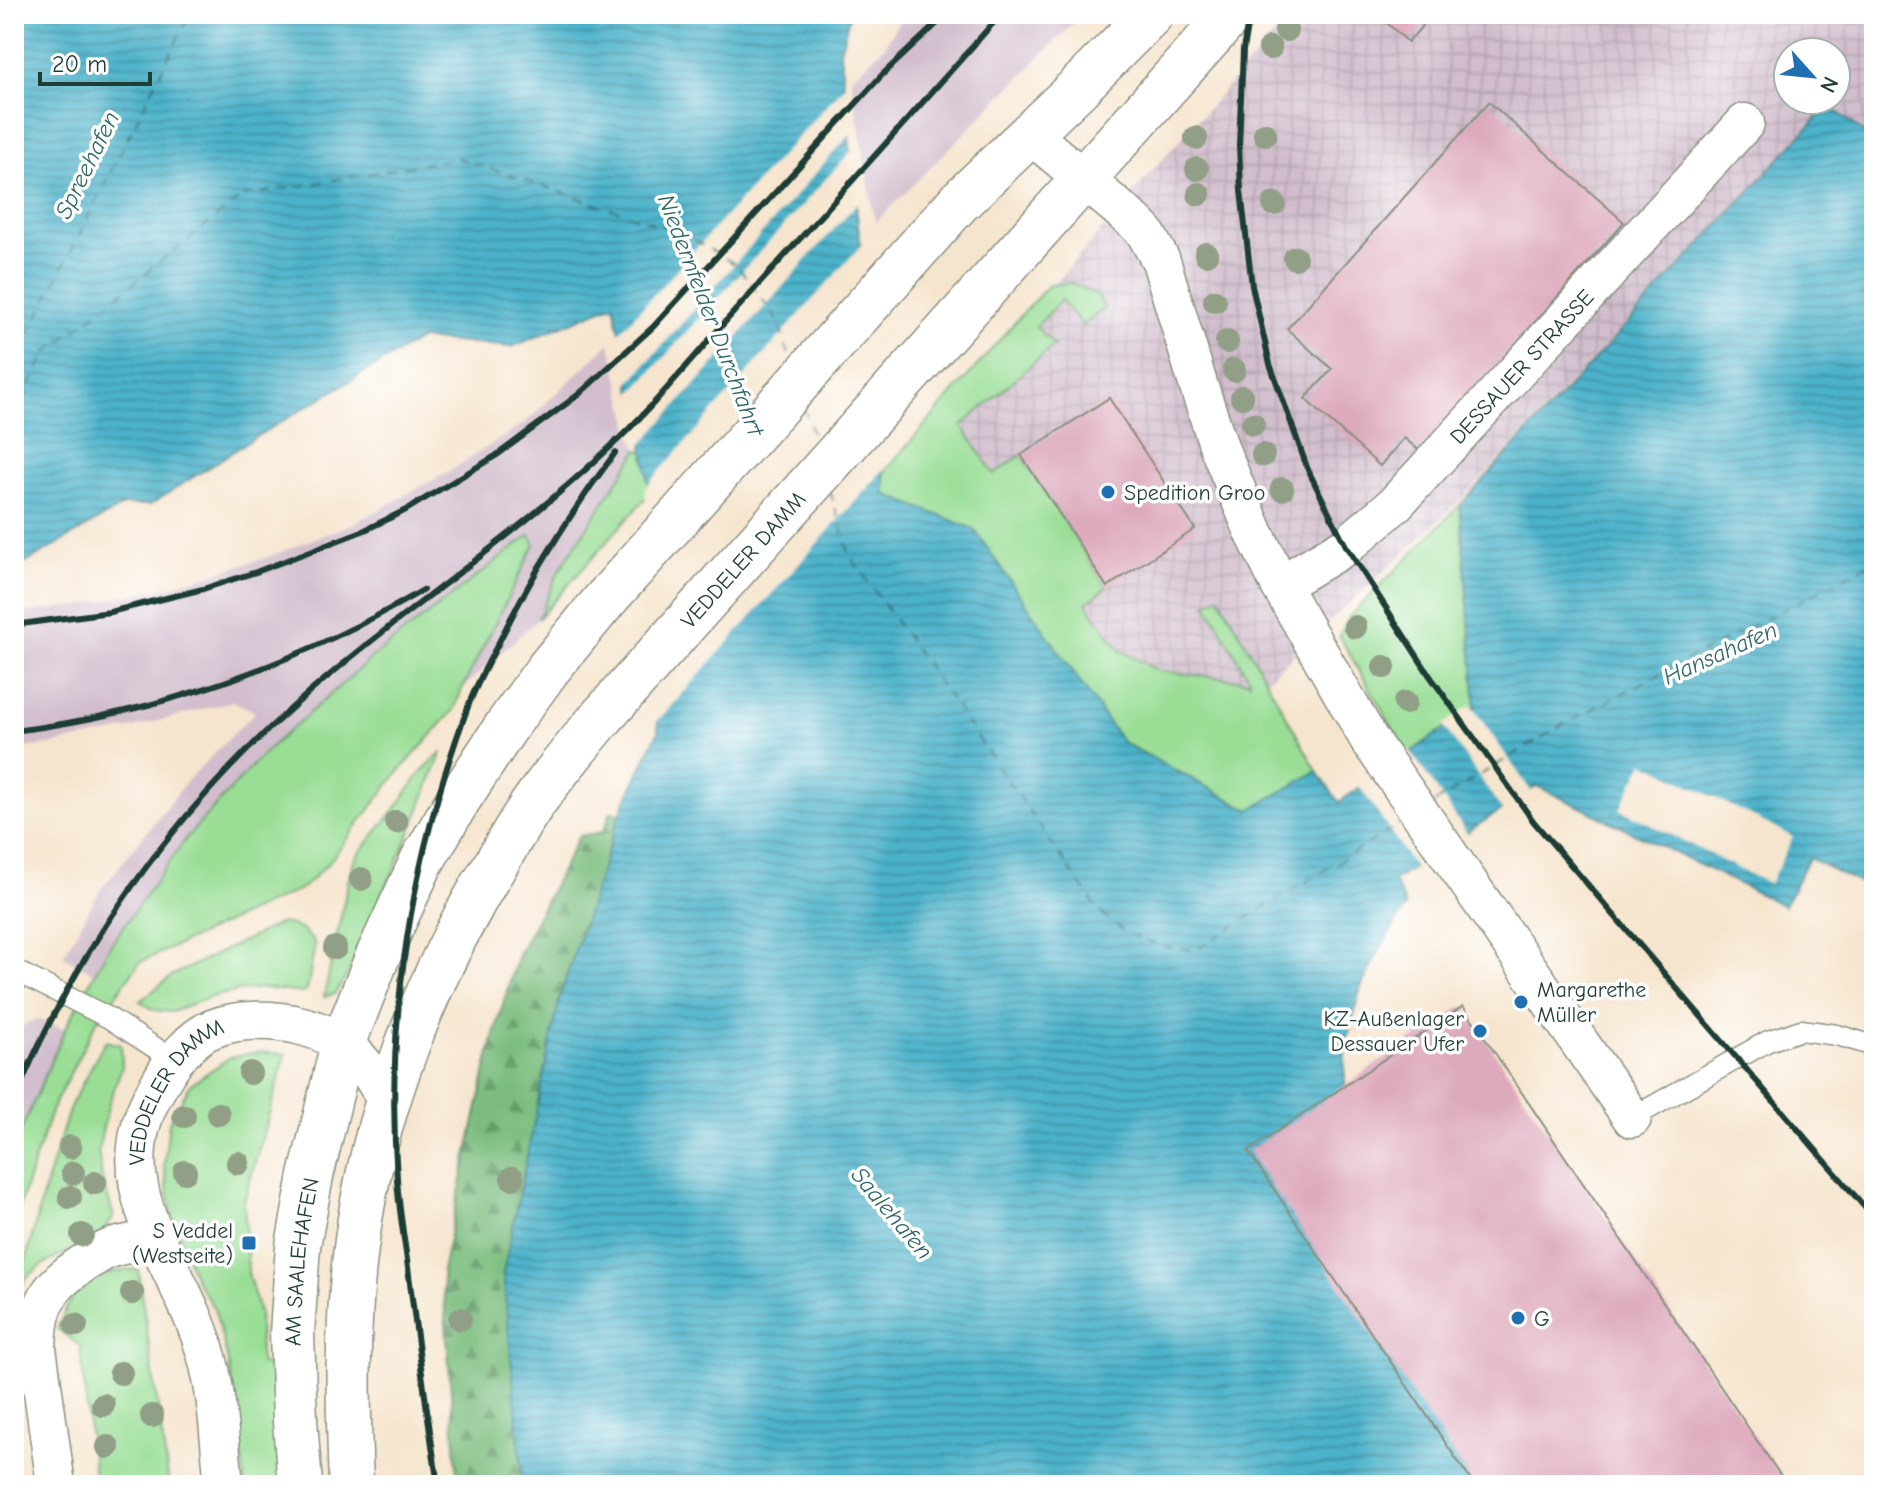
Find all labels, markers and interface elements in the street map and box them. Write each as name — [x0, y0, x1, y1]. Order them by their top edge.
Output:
scale bar — [40, 36, 150, 86]
north arrow — [1772, 36, 1852, 116]
text: 20 m — [52, 50, 107, 78]
text: N — [1814, 72, 1844, 97]
water label: Spreehafen — [49, 107, 125, 223]
water label: Niedernfelder Durchfahrt — [652, 190, 771, 441]
street label: DESSAUER STRASSE — [1445, 285, 1599, 450]
place label: Spedition Groo — [1124, 480, 1265, 506]
marker: Spedition Groo — [1099, 483, 1117, 501]
street label: VEDDELER DAMM — [676, 487, 811, 634]
water label: Hansahafen — [1659, 615, 1781, 691]
place label: Margarethe Müller — [1537, 977, 1646, 1028]
marker: Margarethe Müller — [1512, 993, 1530, 1011]
place label: KZ-Außenlager Dessauer Ufer — [1324, 1006, 1464, 1057]
street label: VEDDELER DAMM — [124, 1014, 228, 1165]
marker: KZ-Außenlager Dessauer Ufer — [1471, 1022, 1489, 1040]
water label: Saalehafen — [845, 1161, 939, 1265]
street label: AM SAALEHAFEN — [280, 1176, 324, 1347]
place label: S Veddel (Westseite) — [132, 1218, 233, 1269]
marker: S Veddel (Westseite) — [240, 1234, 258, 1252]
place label: G — [1534, 1306, 1550, 1332]
marker: G — [1509, 1309, 1527, 1327]

